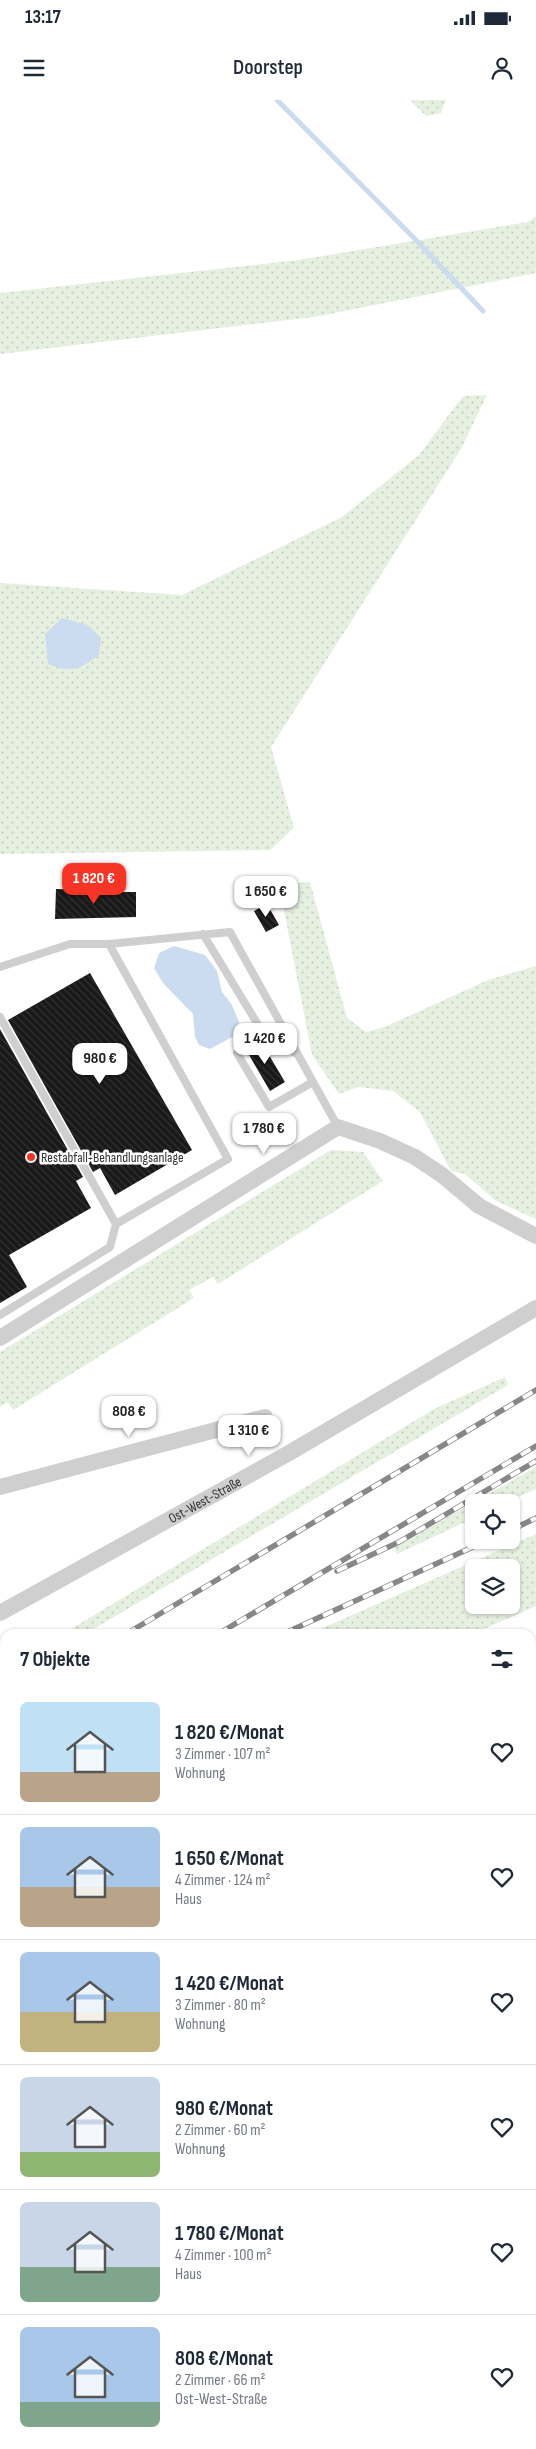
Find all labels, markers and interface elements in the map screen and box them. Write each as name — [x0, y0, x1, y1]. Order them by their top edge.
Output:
text: 13:17 — [25, 6, 61, 29]
icon: menu — [20, 54, 48, 82]
text: Doorstep — [233, 54, 303, 81]
icon: person — [488, 54, 516, 82]
pin: 1 820 € — [48, 862, 140, 905]
text: 1 820 € — [73, 869, 115, 888]
pin: 1 650 € — [220, 876, 312, 918]
text: 1 650 € — [245, 882, 287, 901]
pin: 1 420 € — [219, 1022, 311, 1065]
text: 1 420 € — [244, 1029, 286, 1048]
pin: 980 € — [65, 1042, 135, 1085]
text: 980 € — [83, 1049, 117, 1068]
pin: 1 780 € — [218, 1112, 310, 1155]
text: 1 780 € — [243, 1119, 285, 1138]
place label: Restabfall-Behandlungsanlage — [41, 1149, 184, 1166]
marker: Restabfall-Behandlungsanlage — [25, 1151, 37, 1163]
pin: 808 € — [94, 1396, 164, 1438]
text: 808 € — [112, 1402, 146, 1421]
pin: 1 310 € — [203, 1414, 295, 1457]
text: 1 310 € — [229, 1421, 269, 1440]
street label: Ost-West-Straße — [165, 1473, 244, 1527]
map controls — [465, 1494, 520, 1614]
button: locate — [465, 1494, 520, 1549]
button: layers — [465, 1559, 520, 1614]
icon: filters — [488, 1645, 516, 1673]
text: 7 Objekte — [20, 1647, 90, 1672]
text: 1 820 €/Monat — [175, 1720, 284, 1745]
icon: home — [60, 1722, 120, 1782]
icon: heart — [488, 1738, 516, 1766]
text: 3 Zimmer · 107 m² — [175, 1745, 271, 1764]
text: Wohnung — [175, 1764, 225, 1783]
text: 1 650 €/Monat — [175, 1846, 284, 1871]
icon: home — [60, 1847, 120, 1907]
icon: heart — [488, 1863, 516, 1891]
text: 4 Zimmer · 124 m² — [175, 1871, 270, 1890]
text: Haus — [175, 1890, 202, 1909]
text: 1 420 €/Monat — [175, 1971, 284, 1996]
icon: home — [60, 1972, 120, 2032]
icon: heart — [488, 1988, 516, 2016]
text: 3 Zimmer · 80 m² — [175, 1996, 266, 2015]
text: Wohnung — [175, 2015, 225, 2034]
text: 980 €/Monat — [175, 2096, 273, 2121]
icon: home — [60, 2097, 120, 2157]
icon: heart — [488, 2113, 516, 2141]
text: 2 Zimmer · 60 m² — [175, 2121, 266, 2140]
text: Wohnung — [175, 2140, 225, 2159]
text: 1 780 €/Monat — [175, 2221, 284, 2246]
icon: home — [60, 2222, 120, 2282]
icon: heart — [488, 2238, 516, 2266]
text: 4 Zimmer · 100 m² — [175, 2246, 271, 2265]
text: Haus — [175, 2265, 202, 2284]
text: 808 €/Monat — [175, 2346, 273, 2371]
icon: home — [60, 2347, 120, 2407]
icon: heart — [488, 2363, 516, 2391]
text: 2 Zimmer · 66 m² — [175, 2371, 265, 2390]
text: Ost-West-Straße — [175, 2390, 267, 2409]

